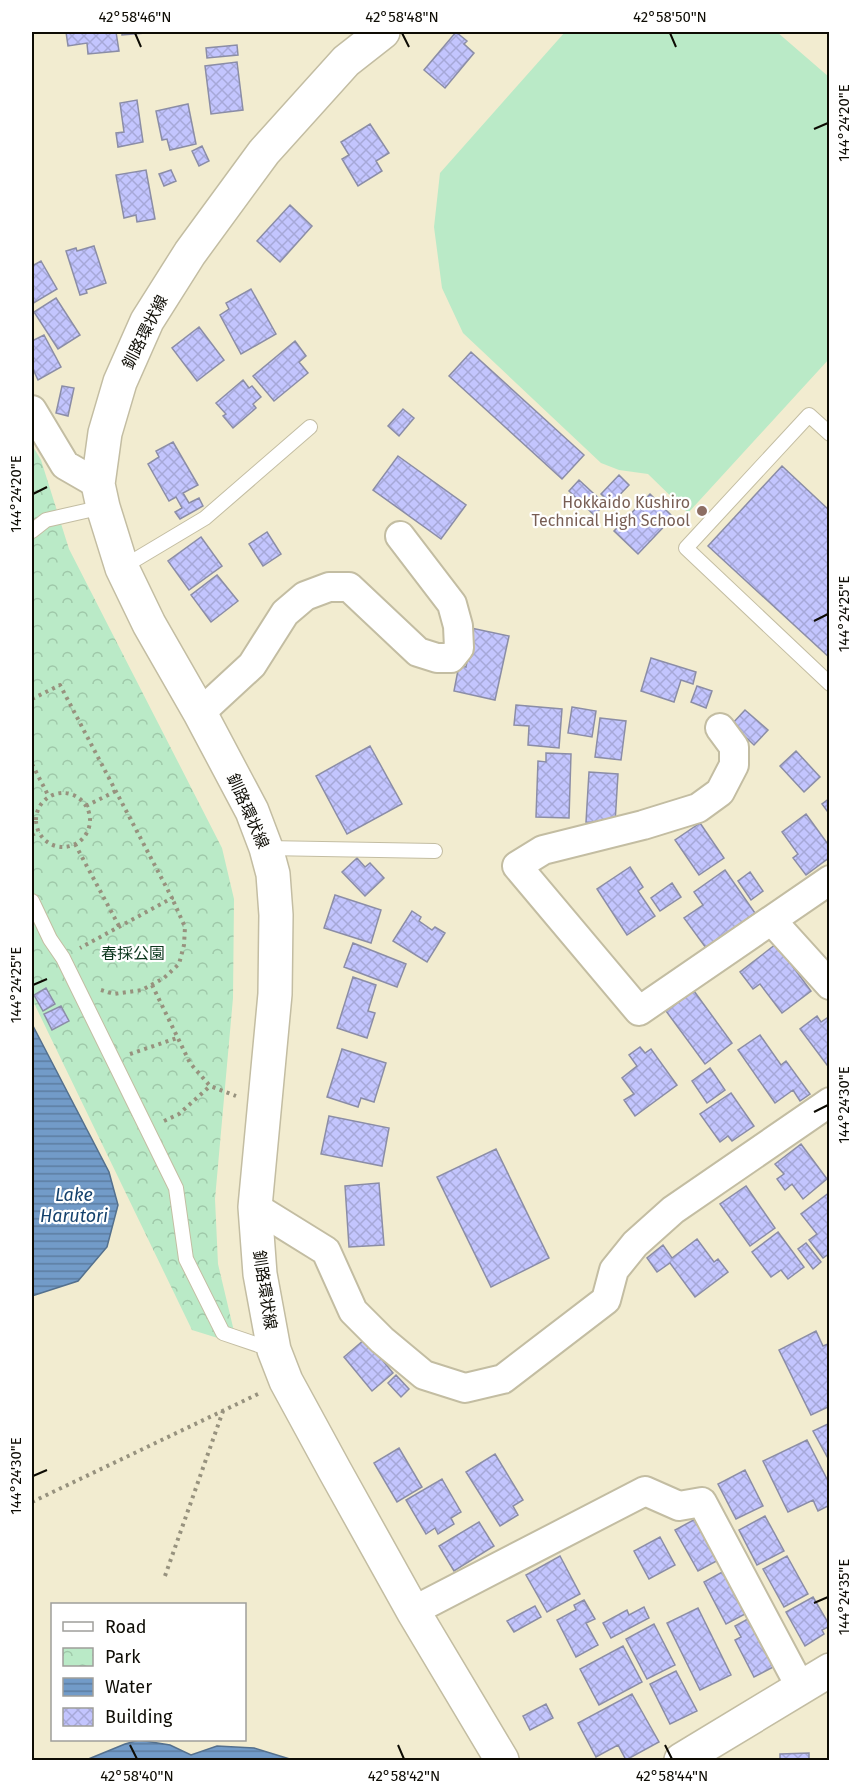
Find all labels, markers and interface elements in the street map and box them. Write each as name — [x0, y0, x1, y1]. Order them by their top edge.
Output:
text: 42°58'46"N — [98, 8, 172, 26]
text: 42°58'48"N — [365, 8, 439, 26]
text: 42°58'50"N — [633, 8, 707, 26]
text: 144°24'20"E — [835, 84, 853, 162]
street label: 釧路環状線 — [118, 292, 172, 372]
text: 144°24'20"E — [7, 455, 25, 533]
place label: Hokkaido Kushiro Technical High School — [532, 493, 690, 530]
marker: Hokkaido Kushiro Technical High School — [695, 504, 709, 518]
text: 144°24'25"E — [835, 576, 853, 652]
street label: 釧路環状線 — [223, 771, 273, 851]
park label: 春採公園 — [101, 944, 165, 963]
text: 144°24'25"E — [7, 947, 25, 1023]
text: 144°24'30"E — [835, 1066, 853, 1144]
water label: Lake Harutori — [40, 1184, 108, 1227]
street label: 釧路環状線 — [249, 1249, 281, 1331]
text: 144°24'30"E — [7, 1437, 25, 1515]
text: 144°24'35"E — [835, 1559, 853, 1635]
legend — [51, 1603, 246, 1741]
text: Road — [105, 1616, 147, 1638]
text: Park — [105, 1646, 141, 1668]
text: Water — [105, 1676, 152, 1698]
text: Building — [105, 1706, 173, 1728]
text: 42°58'40"N — [100, 1767, 174, 1785]
text: 42°58'42"N — [368, 1767, 440, 1785]
text: 42°58'44"N — [636, 1767, 708, 1785]

